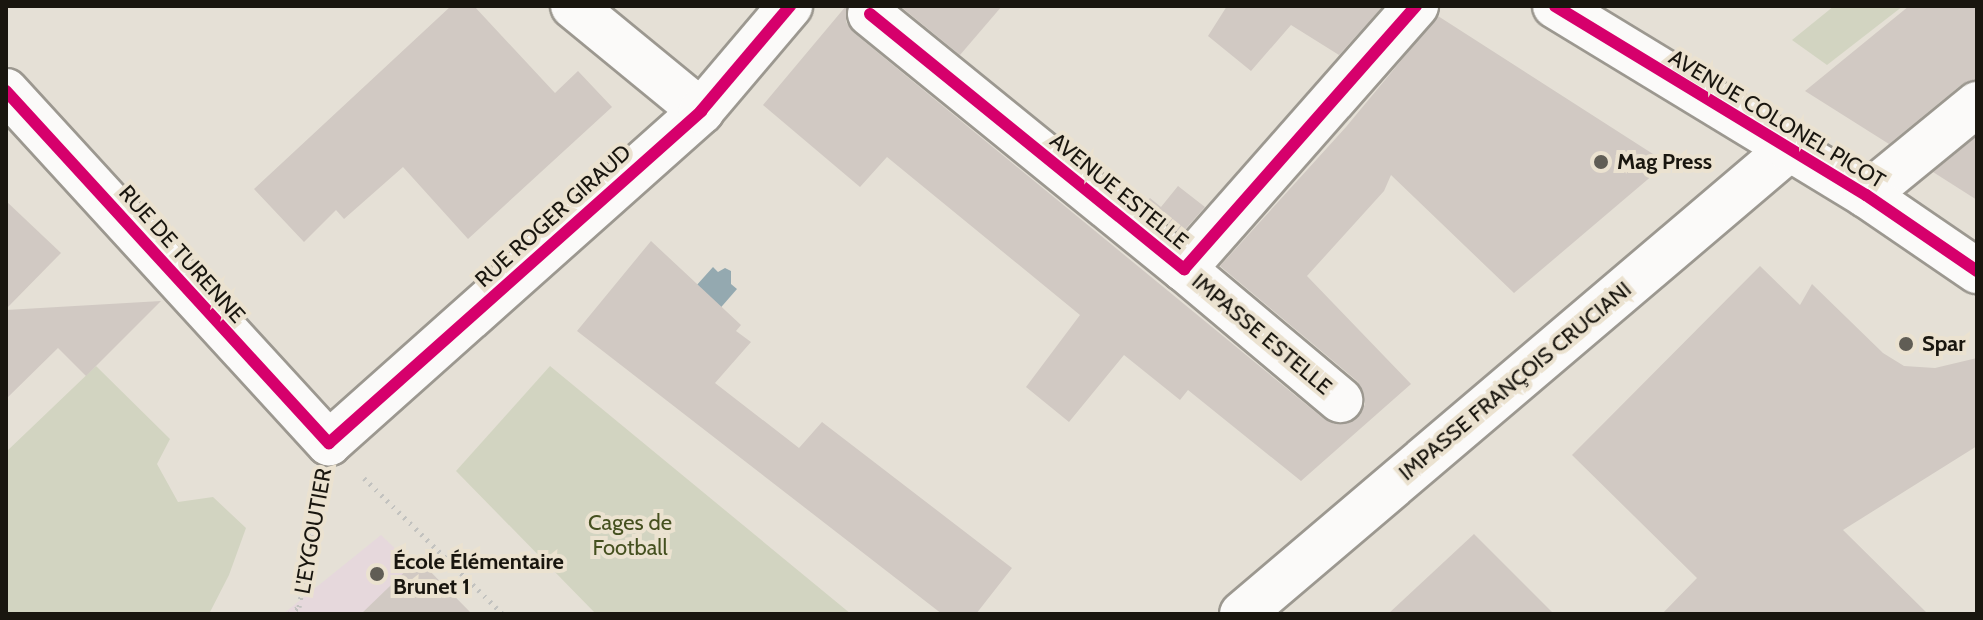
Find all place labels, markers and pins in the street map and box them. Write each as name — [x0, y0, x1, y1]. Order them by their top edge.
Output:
place label: Mag Press — [1617, 149, 1712, 175]
marker: Mag Press — [1592, 153, 1610, 171]
place label: Spar — [1922, 331, 1965, 357]
marker: Spar — [1897, 335, 1915, 353]
place label: École Élémentaire Brunet 1 — [393, 548, 564, 600]
marker: École Élémentaire Brunet 1 — [368, 565, 386, 583]

